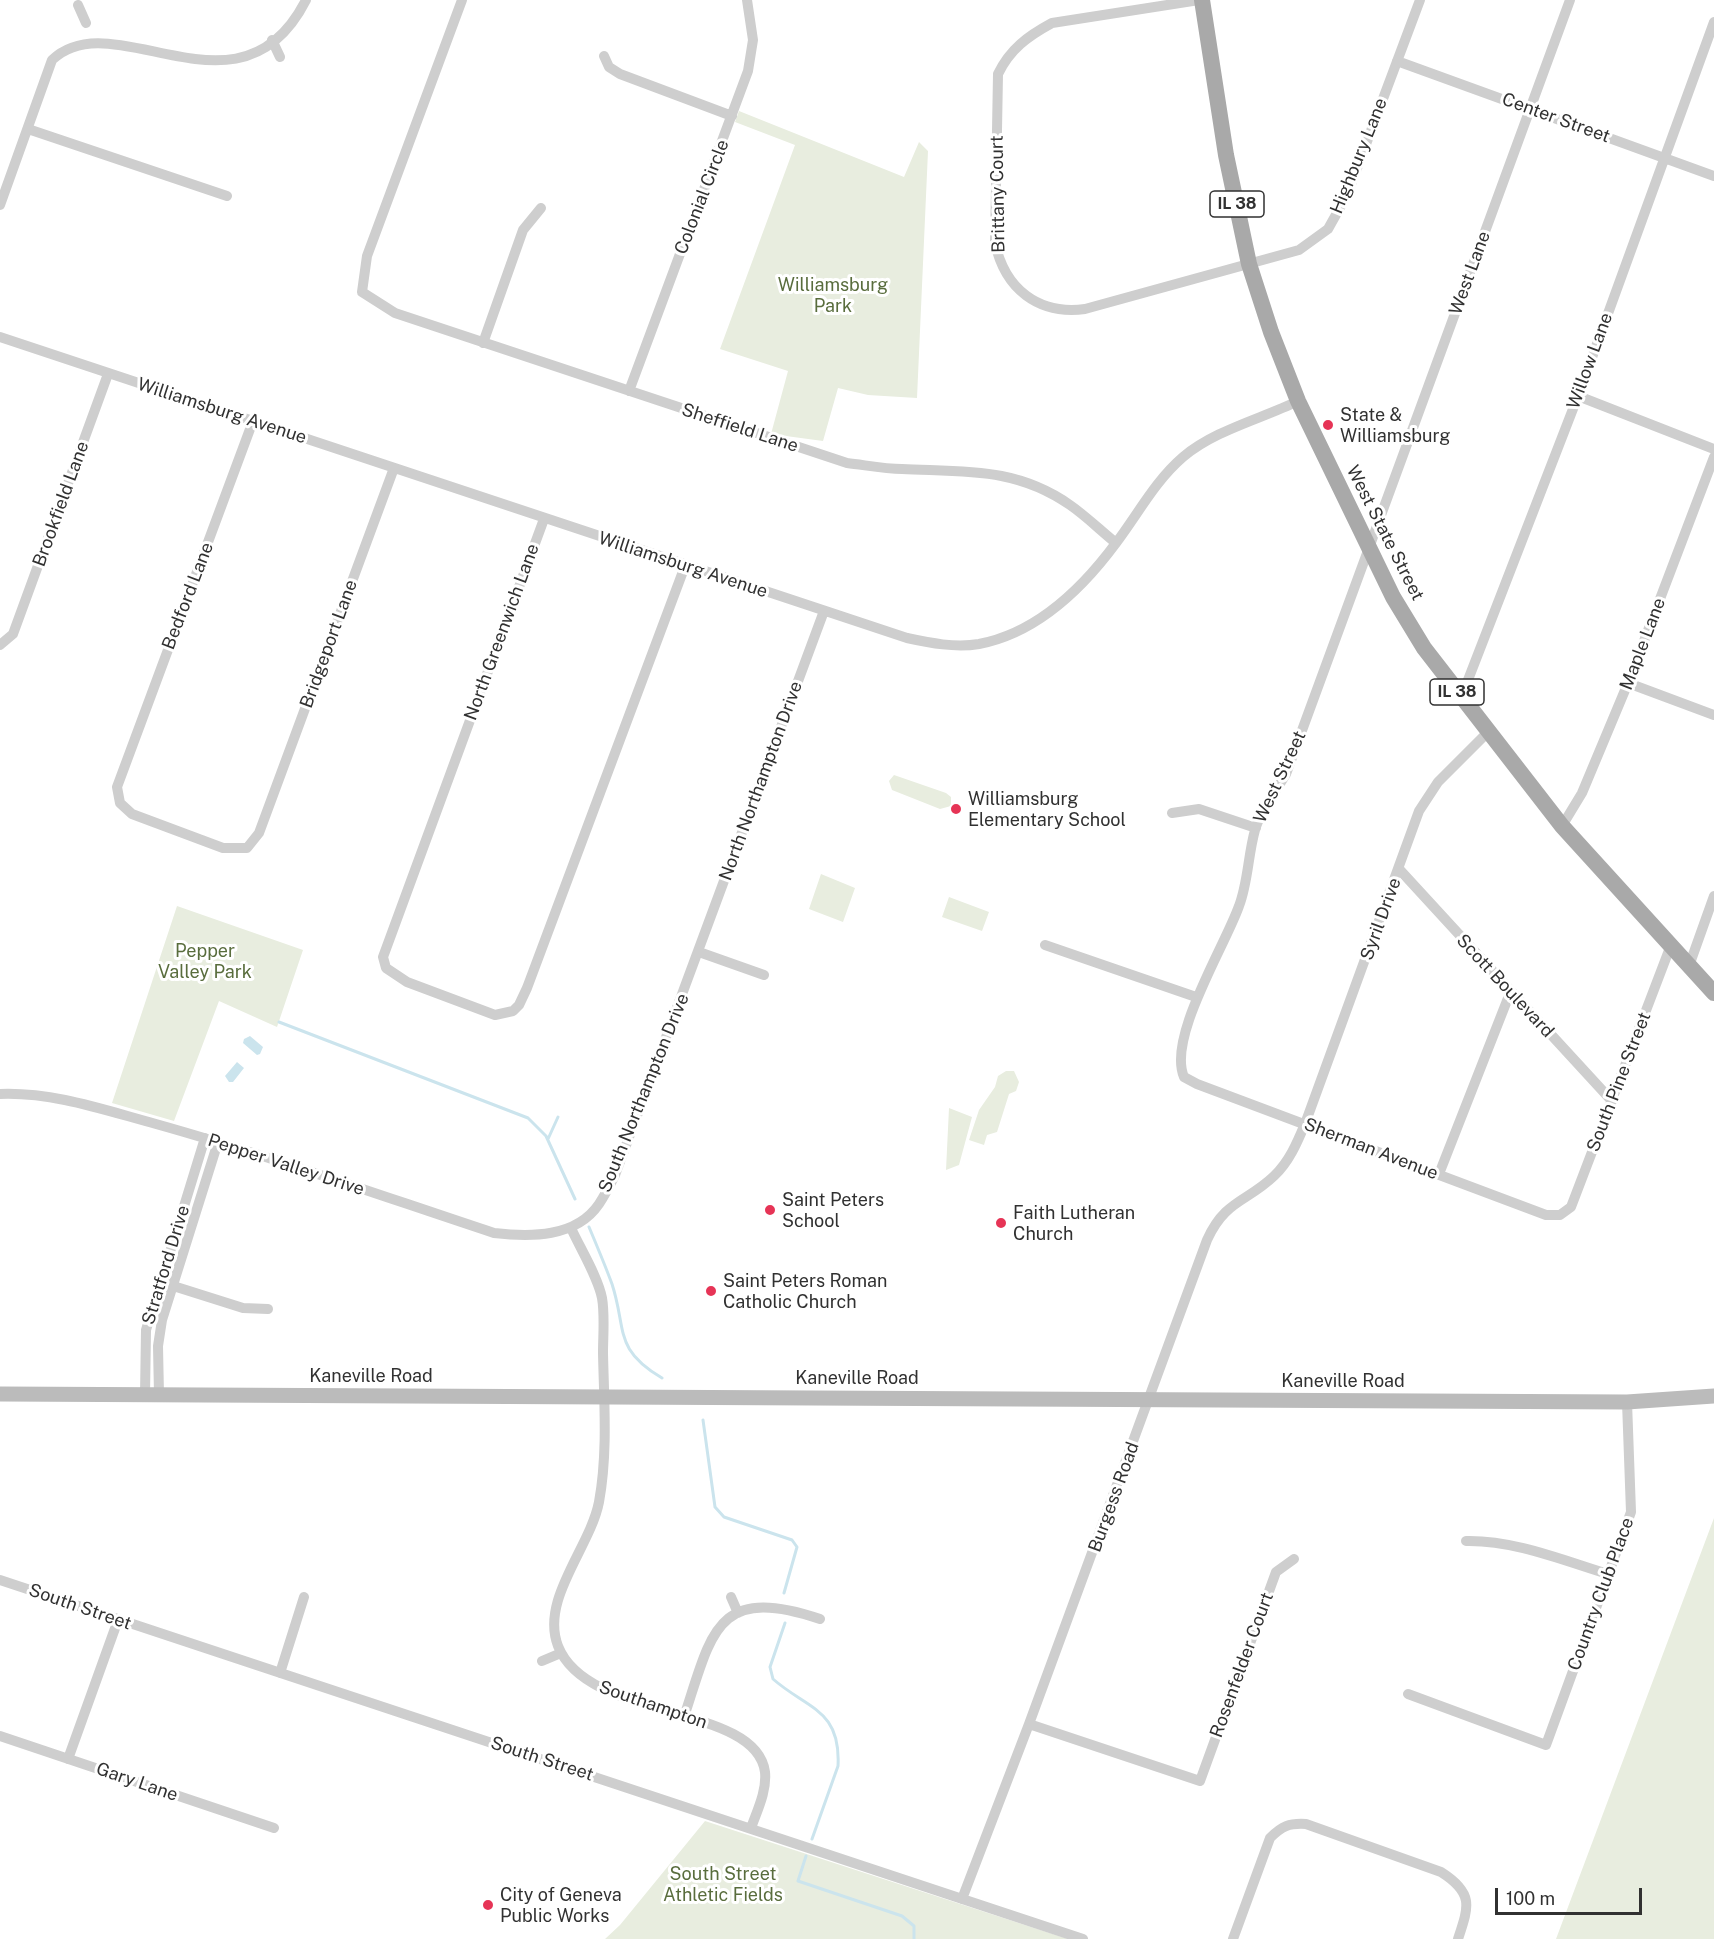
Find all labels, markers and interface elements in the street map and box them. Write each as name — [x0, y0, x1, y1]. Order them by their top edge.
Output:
street label: Center Street — [1499, 88, 1613, 148]
street label: Highbury Lane — [1326, 95, 1392, 217]
street label: Brittany Court — [986, 135, 1010, 253]
street label: Colonial Circle — [670, 137, 734, 257]
road number: IL 38 — [1210, 191, 1264, 217]
street label: West Lane — [1445, 228, 1495, 318]
park label: Williamsburg Park — [778, 274, 888, 316]
street label: Willow Lane — [1563, 310, 1617, 412]
street label: Williamsburg Avenue — [135, 373, 309, 449]
street label: Sheffield Lane — [679, 399, 801, 457]
place label: State & Williamsburg — [1340, 404, 1451, 446]
marker: State & Williamsburg — [1321, 418, 1335, 432]
street label: Brookfield Lane — [28, 438, 94, 570]
street label: West State Street — [1342, 462, 1428, 604]
street label: Williamsburg Avenue — [596, 527, 770, 603]
street label: Bedford Lane — [158, 539, 218, 653]
street label: North Greenwich Lane — [460, 541, 544, 723]
street label: Bridgeport Lane — [296, 577, 362, 711]
street label: Maple Lane — [1616, 595, 1670, 693]
street label: North Northampton Drive — [715, 678, 807, 884]
road number: IL 38 — [1430, 679, 1484, 705]
street label: West Street — [1249, 727, 1311, 827]
place label: Williamsburg Elementary School — [968, 788, 1126, 830]
marker: Williamsburg Elementary School — [949, 802, 963, 816]
street label: Syril Drive — [1356, 875, 1406, 963]
street label: Scott Boulevard — [1452, 930, 1558, 1042]
park label: Pepper Valley Park — [158, 940, 252, 982]
street label: South Northampton Drive — [594, 990, 694, 1196]
street label: South Pine Street — [1582, 1009, 1656, 1155]
street label: Sherman Avenue — [1301, 1114, 1441, 1184]
street label: Pepper Valley Drive — [205, 1130, 367, 1200]
place label: Saint Peters School — [782, 1189, 884, 1232]
place label: Faith Lutheran Church — [1013, 1202, 1135, 1244]
street label: Stratford Drive — [138, 1203, 194, 1327]
marker: Saint Peters School — [763, 1203, 777, 1217]
marker: Faith Lutheran Church — [994, 1216, 1008, 1230]
place label: Saint Peters Roman Catholic Church — [723, 1270, 887, 1312]
marker: Saint Peters Roman Catholic Church — [704, 1284, 718, 1298]
street label: Kaneville Road — [309, 1365, 433, 1387]
street label: Kaneville Road — [795, 1367, 919, 1389]
street label: Kaneville Road — [1281, 1370, 1405, 1392]
street label: Burgess Road — [1084, 1439, 1144, 1555]
street label: Country Club Place — [1563, 1515, 1639, 1673]
street label: South Street — [26, 1579, 134, 1635]
street label: Rosenfelder Court — [1206, 1590, 1278, 1740]
street label: Southampton — [596, 1676, 710, 1734]
street label: South Street — [488, 1732, 596, 1786]
street label: Gary Lane — [93, 1758, 181, 1806]
park label: South Street Athletic Fields — [663, 1863, 783, 1906]
scale bar — [1498, 1876, 1645, 1914]
place label: City of Geneva Public Works — [500, 1884, 622, 1926]
text: 100 m — [1506, 1888, 1555, 1909]
marker: City of Geneva Public Works — [481, 1898, 495, 1912]

